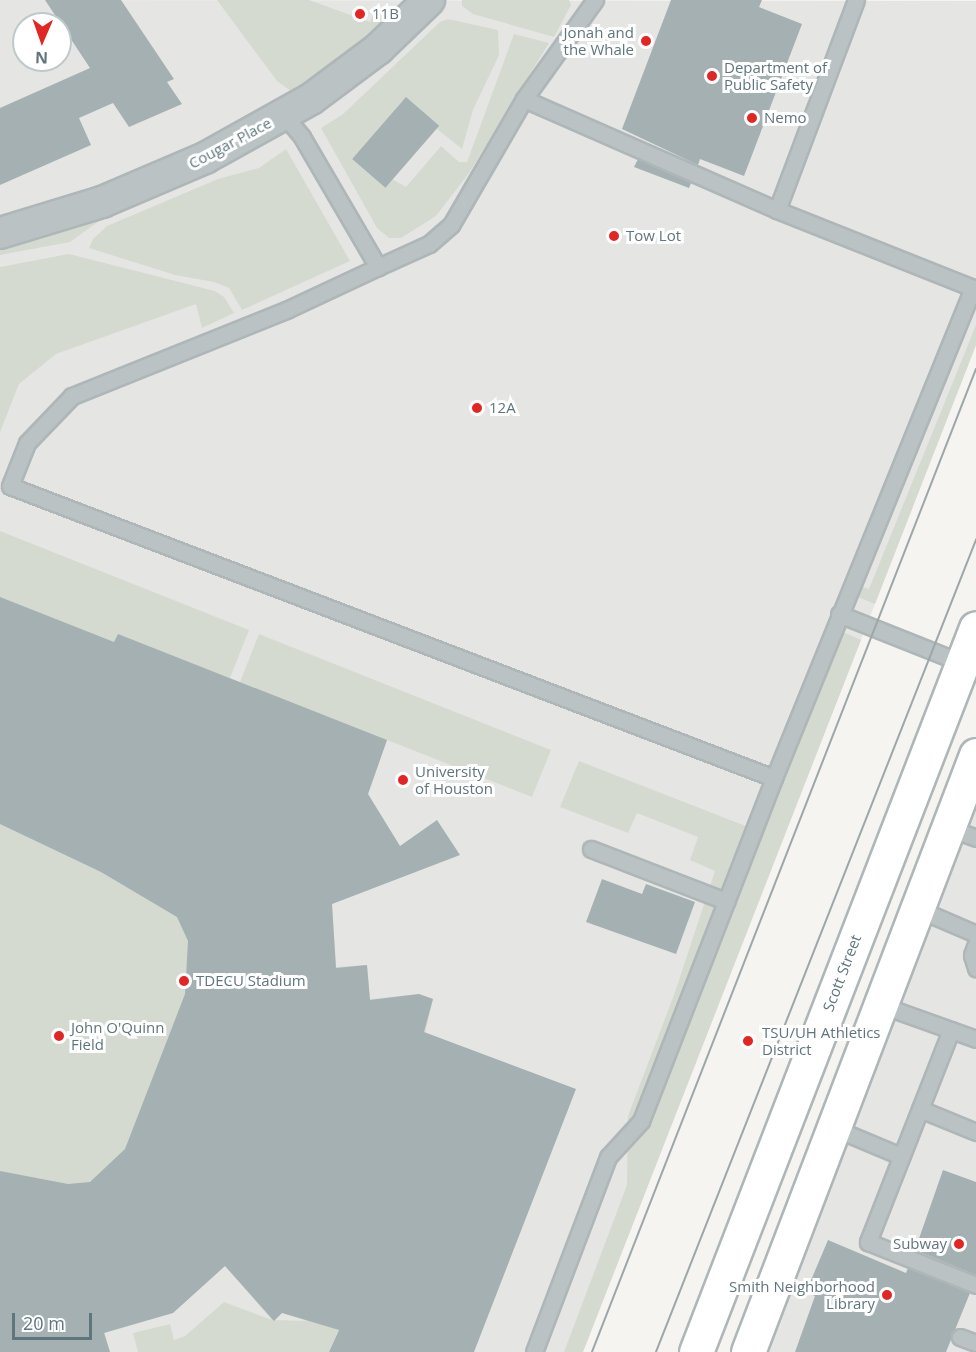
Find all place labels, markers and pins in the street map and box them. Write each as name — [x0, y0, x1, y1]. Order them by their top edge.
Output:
place label: 11B — [372, 5, 399, 23]
marker: 11B — [353, 7, 367, 21]
place label: Jonah and the Whale — [564, 23, 634, 58]
marker: Jonah and the Whale — [639, 34, 653, 48]
place label: Department of Public Safety — [724, 58, 827, 93]
marker: Department of Public Safety — [705, 69, 719, 83]
place label: Nemo — [764, 109, 807, 127]
marker: Nemo — [745, 111, 759, 125]
place label: Tow Lot — [626, 227, 681, 245]
marker: Tow Lot — [607, 229, 621, 243]
place label: 12A — [489, 399, 516, 417]
marker: 12A — [470, 401, 484, 415]
place label: University of Houston — [415, 762, 493, 797]
marker: University of Houston — [396, 773, 410, 787]
place label: TDECU Stadium — [196, 972, 306, 990]
marker: TDECU Stadium — [177, 974, 191, 988]
place label: John O'Quinn Field — [71, 1018, 164, 1053]
place label: TSU/UH Athletics District — [762, 1023, 881, 1058]
marker: John O'Quinn Field — [52, 1029, 66, 1043]
marker: TSU/UH Athletics District — [739, 1032, 757, 1050]
place label: Subway — [893, 1235, 947, 1253]
marker: Subway — [952, 1237, 966, 1251]
place label: Smith Neighborhood Library — [729, 1277, 875, 1312]
marker: Smith Neighborhood Library — [880, 1288, 894, 1302]

